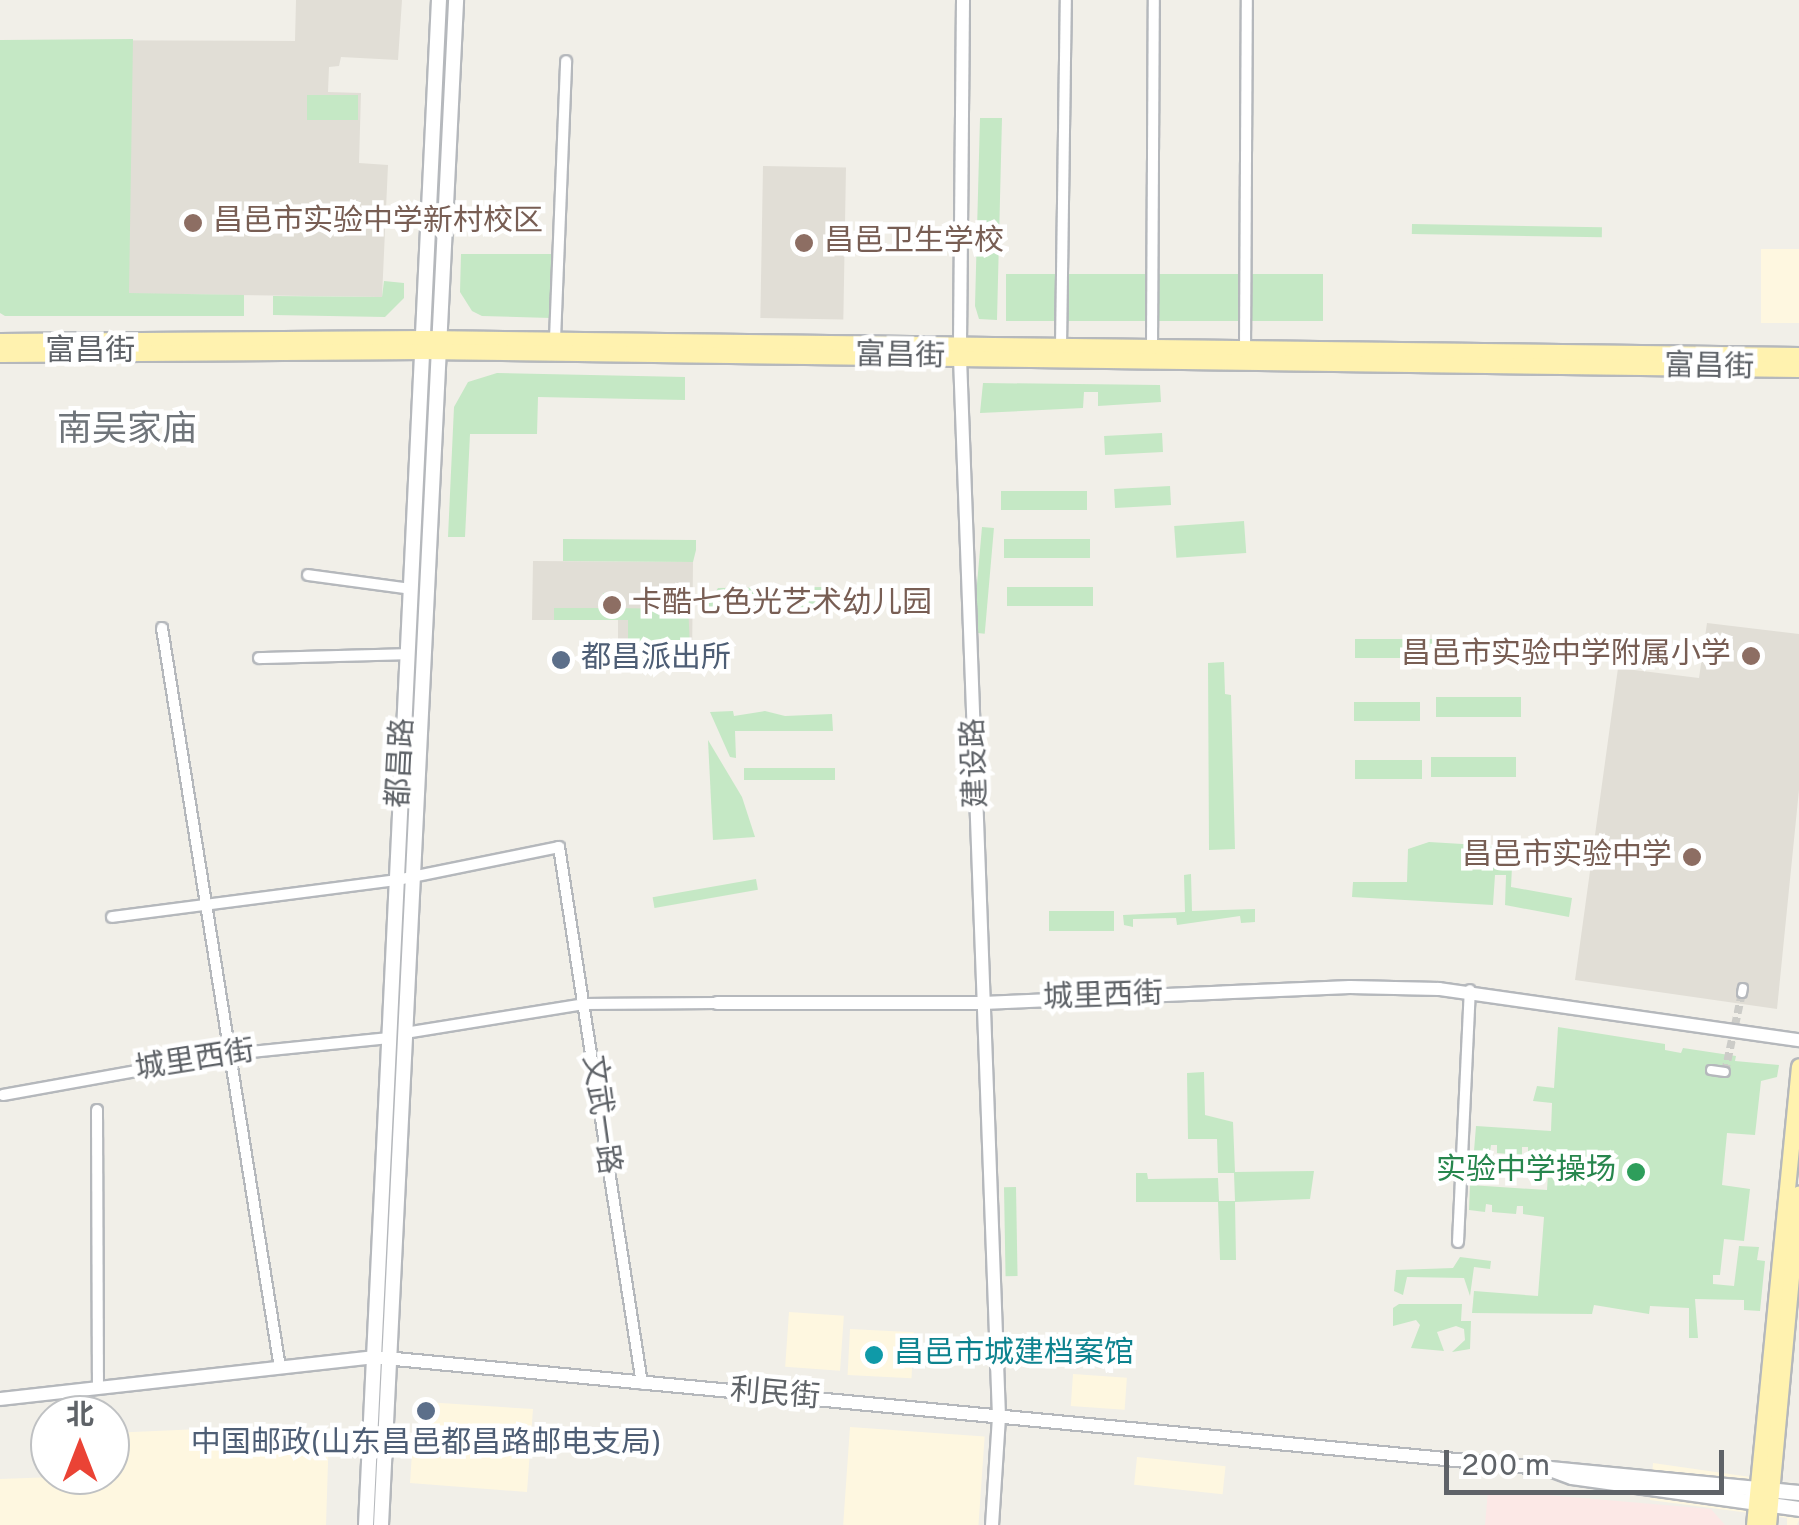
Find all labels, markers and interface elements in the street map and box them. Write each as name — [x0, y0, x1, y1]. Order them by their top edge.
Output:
place label: 昌邑市实验中学新村校区 — [213, 205, 543, 241]
marker: 昌邑市实验中学新村校区 — [182, 212, 204, 234]
place label: 昌邑卫生学校 — [824, 225, 1004, 261]
marker: 昌邑卫生学校 — [793, 232, 815, 254]
street label: 富昌街 — [45, 335, 135, 371]
street label: 富昌街 — [855, 339, 945, 377]
street label: 富昌街 — [1664, 350, 1754, 388]
district label: 南吴家庙 — [57, 410, 197, 452]
place label: 卡酷七色光艺术幼儿园 — [632, 587, 932, 623]
marker: 卡酷七色光艺术幼儿园 — [601, 594, 623, 616]
place label: 昌邑市实验中学附属小学 — [1401, 638, 1731, 674]
place label: 都昌派出所 — [581, 642, 731, 678]
marker: 昌邑市实验中学附属小学 — [1740, 645, 1762, 667]
marker: 都昌派出所 — [550, 649, 572, 671]
street label: 都昌路 — [383, 717, 423, 809]
street label: 建设路 — [957, 717, 997, 809]
place label: 昌邑市实验中学 — [1462, 839, 1672, 875]
marker: 昌邑市实验中学 — [1681, 846, 1703, 868]
street label: 城里西街 — [1042, 978, 1164, 1018]
street label: 城里西街 — [133, 1035, 257, 1089]
street label: 文武一路 — [573, 1053, 625, 1177]
place label: 实验中学操场 — [1436, 1154, 1616, 1190]
marker: 实验中学操场 — [1625, 1161, 1647, 1183]
place label: 昌邑市城建档案馆 — [894, 1337, 1134, 1373]
marker: 昌邑市城建档案馆 — [863, 1344, 885, 1366]
street label: 利民街 — [729, 1374, 821, 1418]
north arrow — [30, 1395, 130, 1495]
text: 北 — [66, 1399, 94, 1435]
marker: 中国邮政(山东昌邑都昌路邮电支局) — [415, 1400, 437, 1422]
place label: 中国邮政(山东昌邑都昌路邮电支局) — [191, 1427, 661, 1463]
scale bar — [1449, 1430, 1729, 1492]
text: 200 m — [1461, 1449, 1550, 1486]

